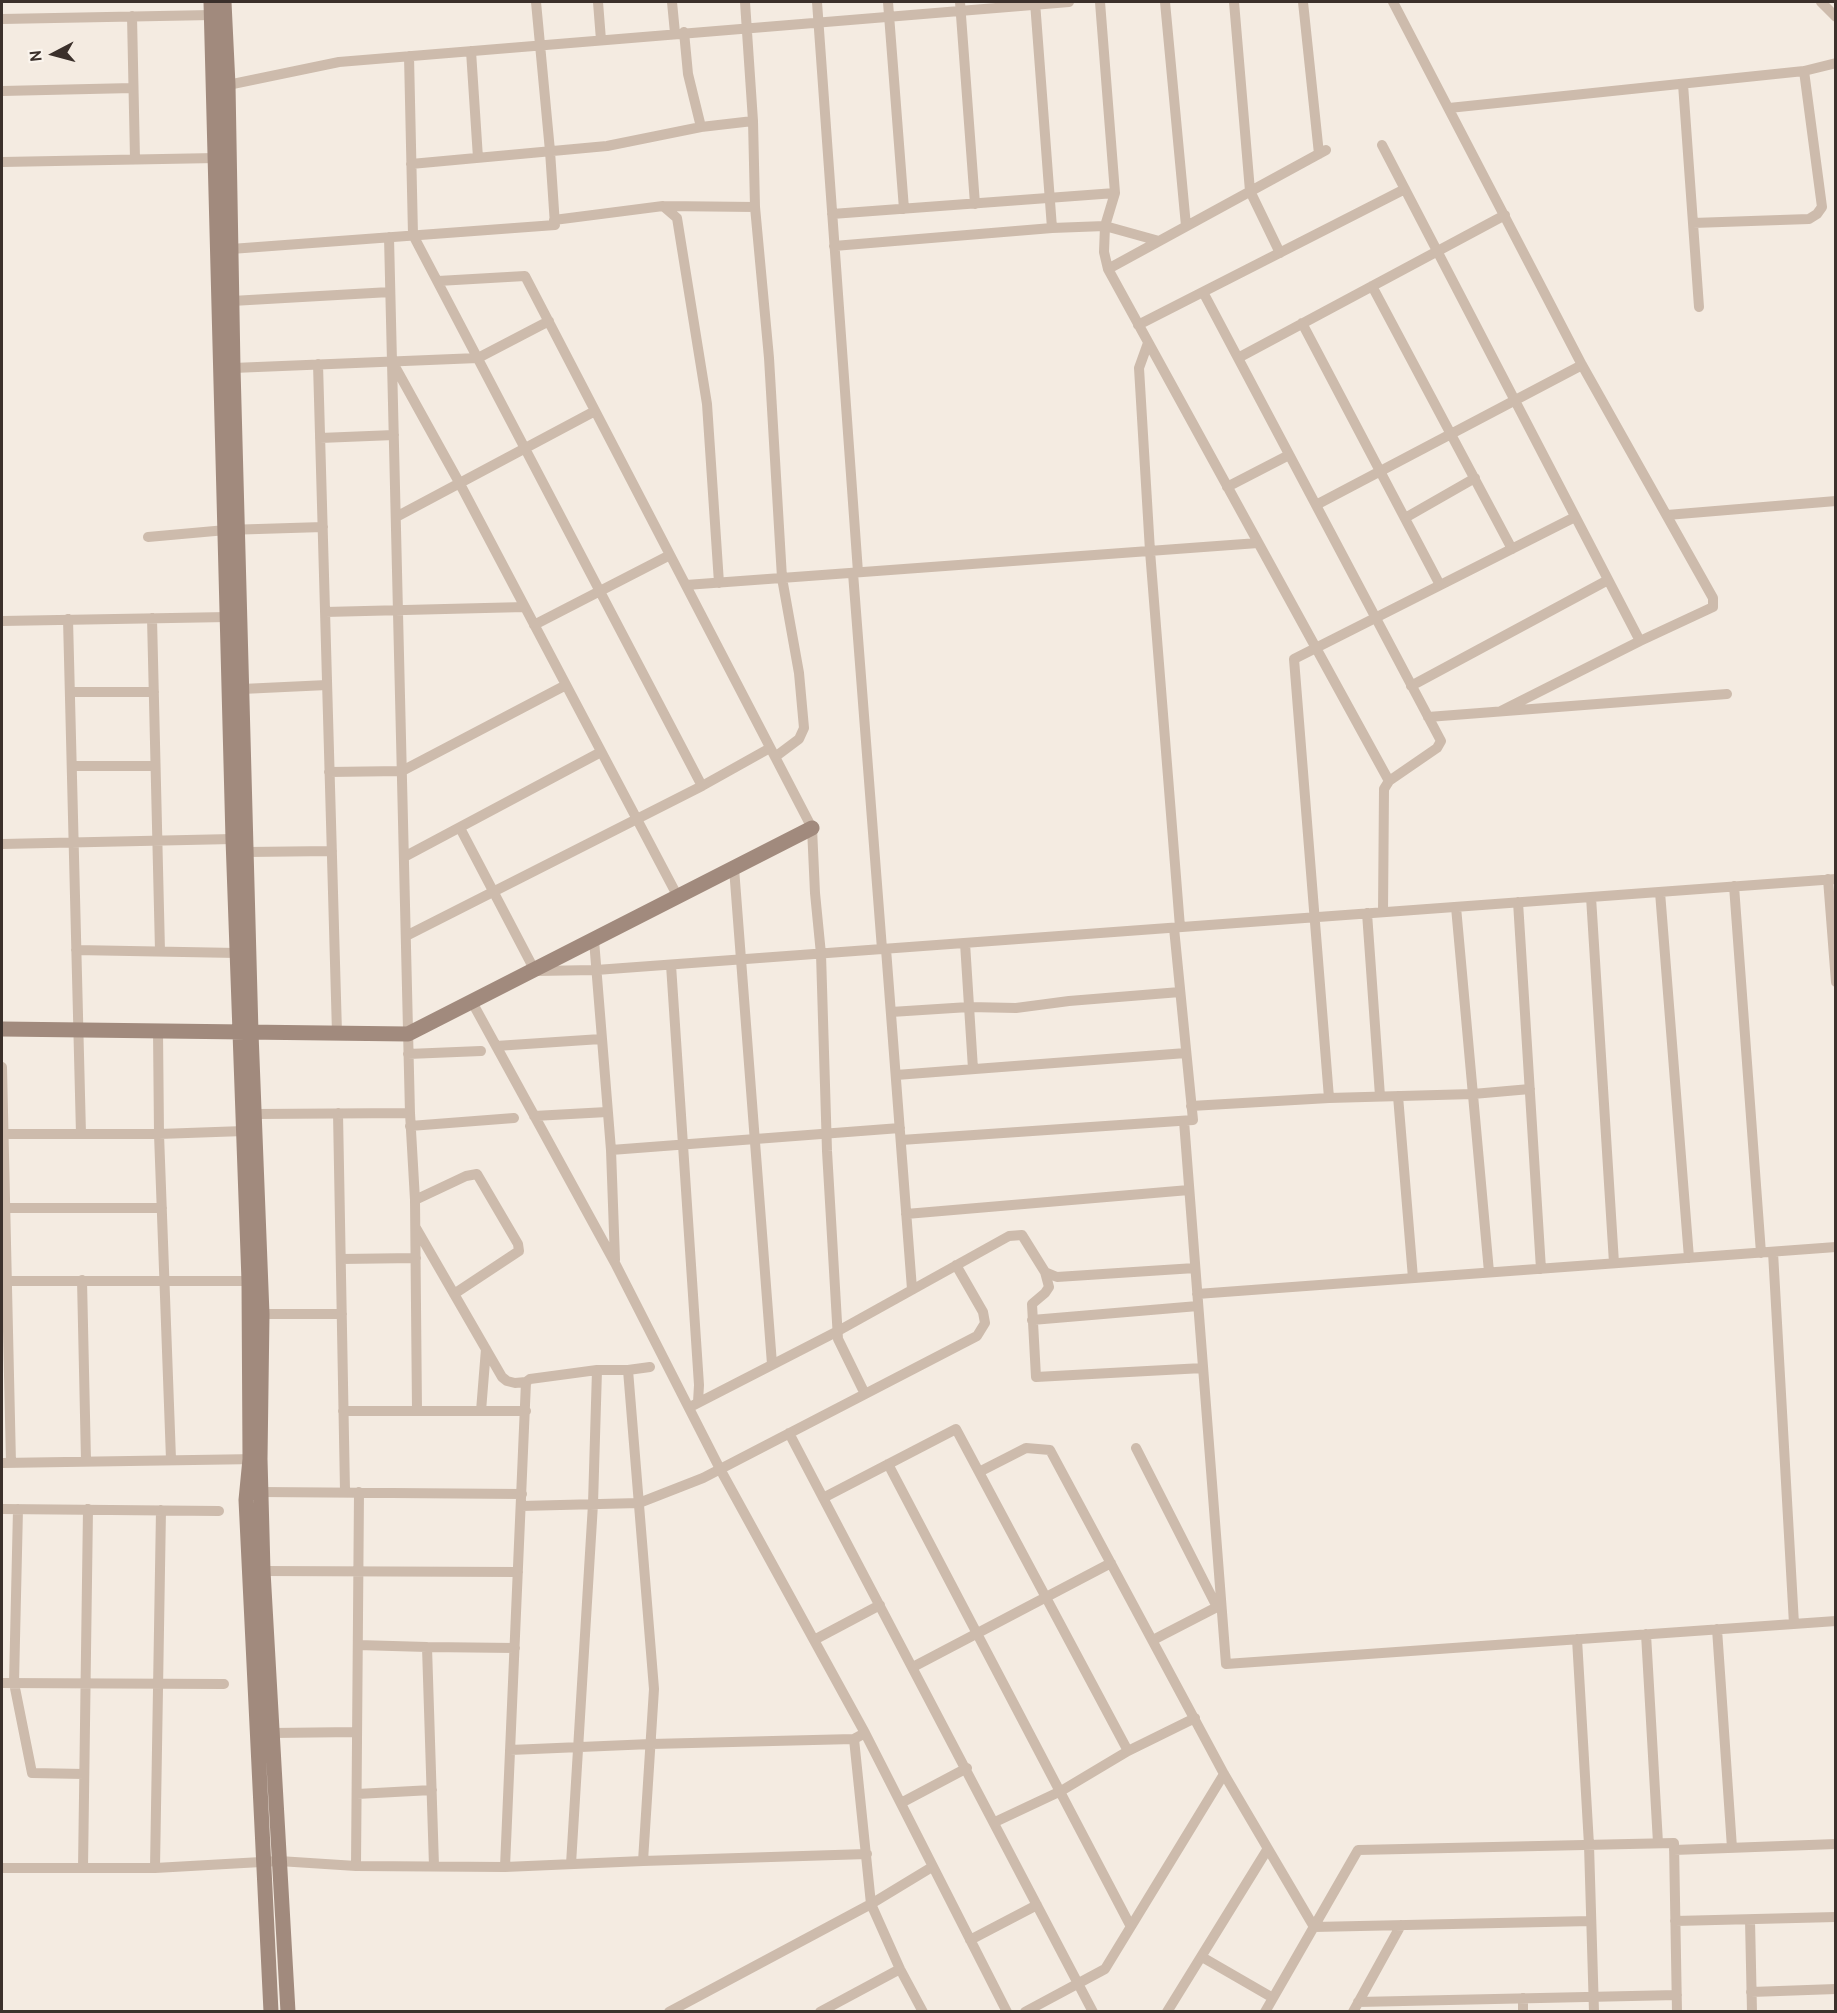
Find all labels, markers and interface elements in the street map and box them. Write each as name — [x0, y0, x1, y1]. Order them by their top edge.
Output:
north arrow — [24, 24, 84, 84]
text: N — [26, 49, 46, 63]

